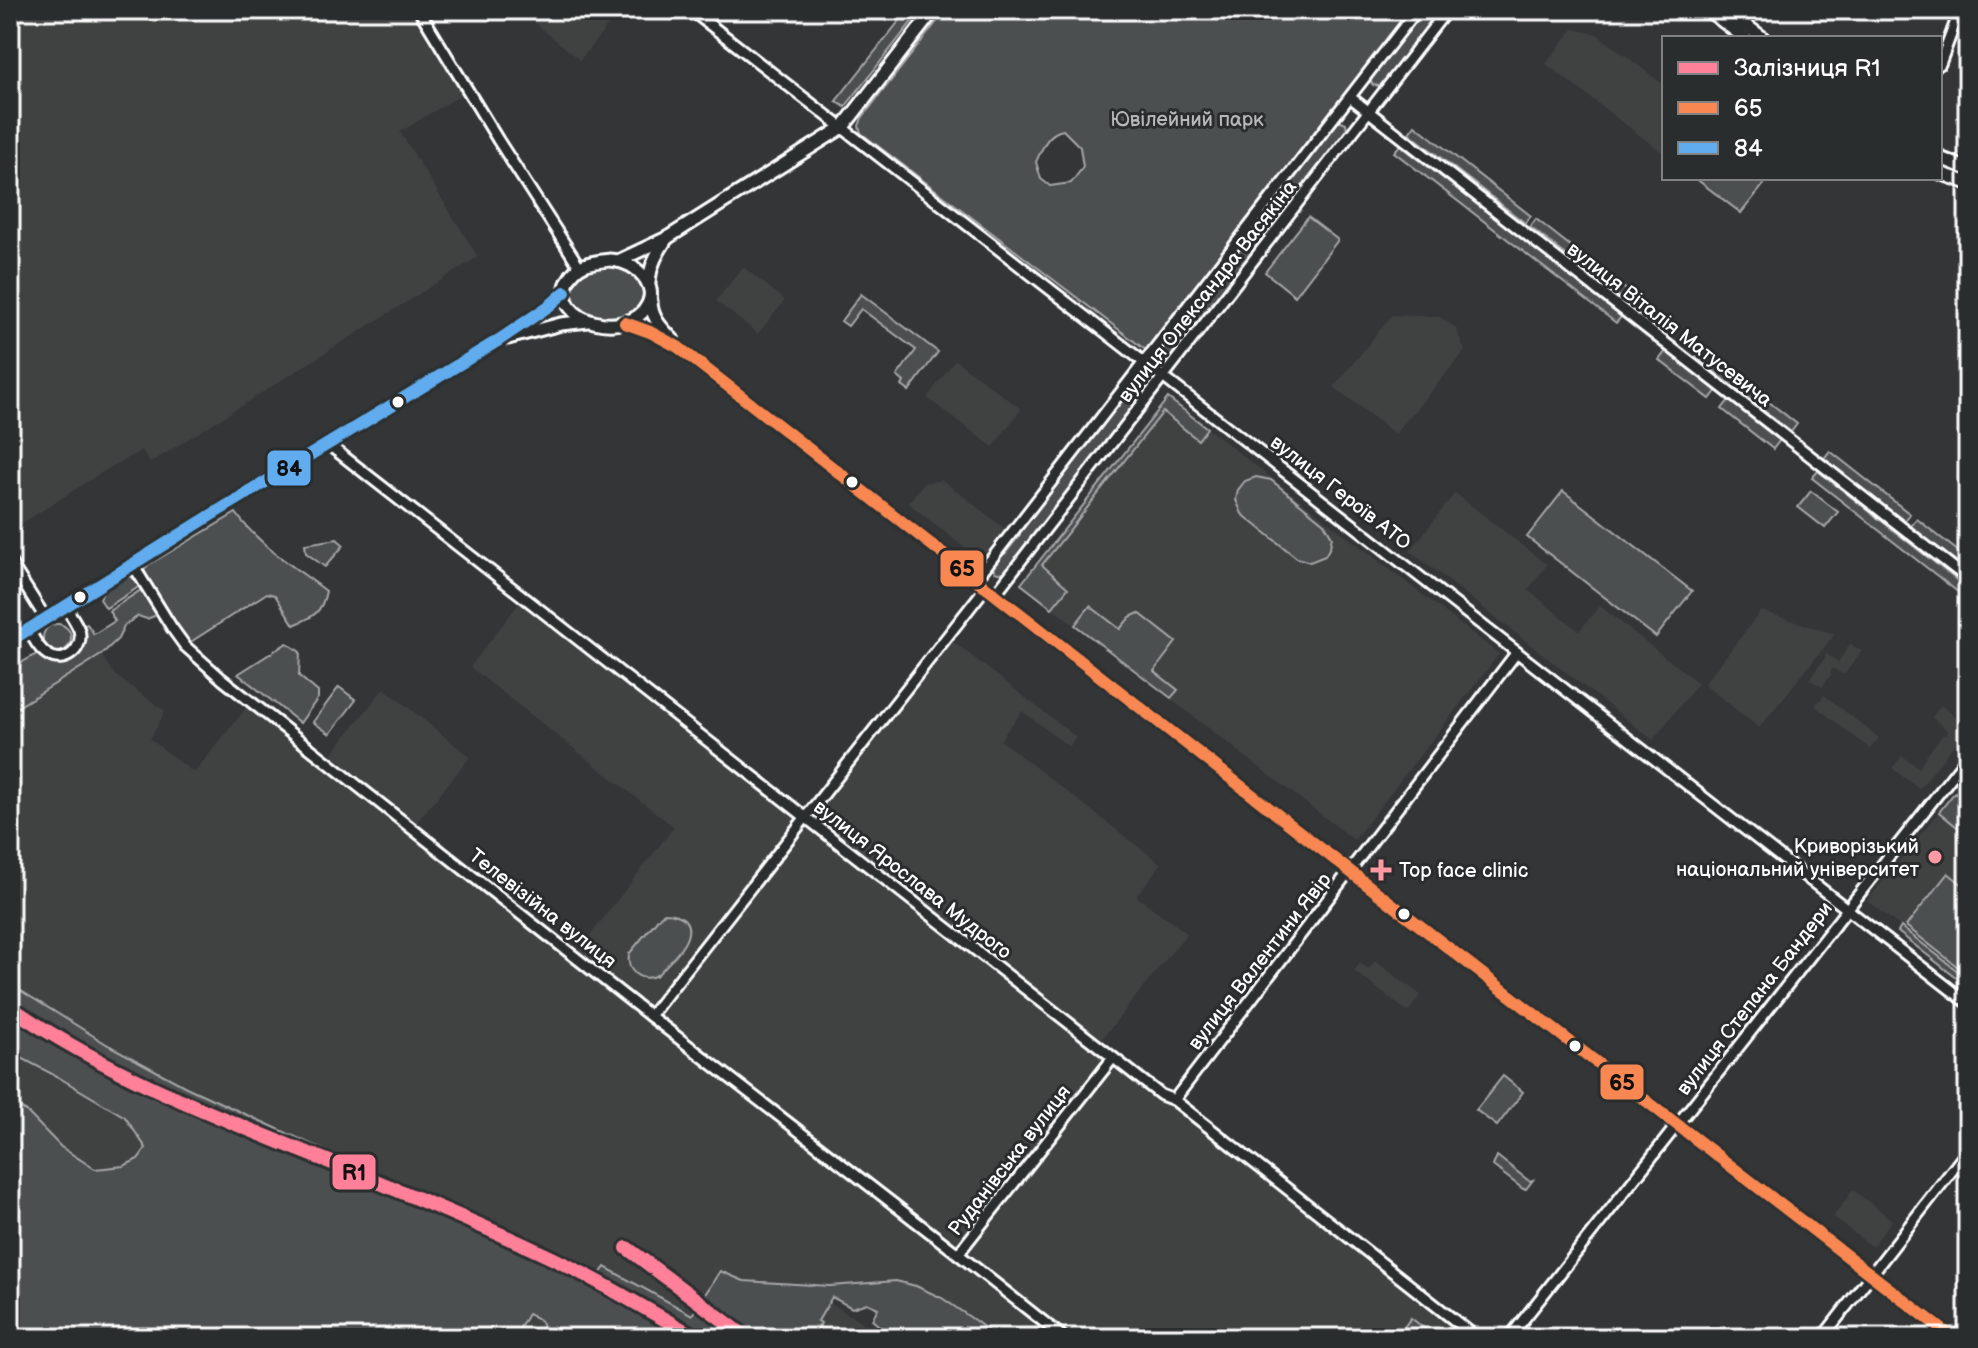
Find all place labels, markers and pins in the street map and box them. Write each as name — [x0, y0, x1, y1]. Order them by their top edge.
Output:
unlabelled marker — [390, 394, 406, 410]
unlabelled marker — [844, 474, 860, 490]
unlabelled marker — [72, 589, 88, 605]
place label: Криворізький національний університет — [1676, 835, 1920, 882]
marker: Криворізький національний університет — [1926, 848, 1944, 866]
marker: Top face clinic — [1370, 859, 1392, 881]
place label: Top face clinic — [1399, 859, 1528, 883]
unlabelled marker — [1396, 906, 1412, 922]
unlabelled marker — [1567, 1038, 1583, 1054]

